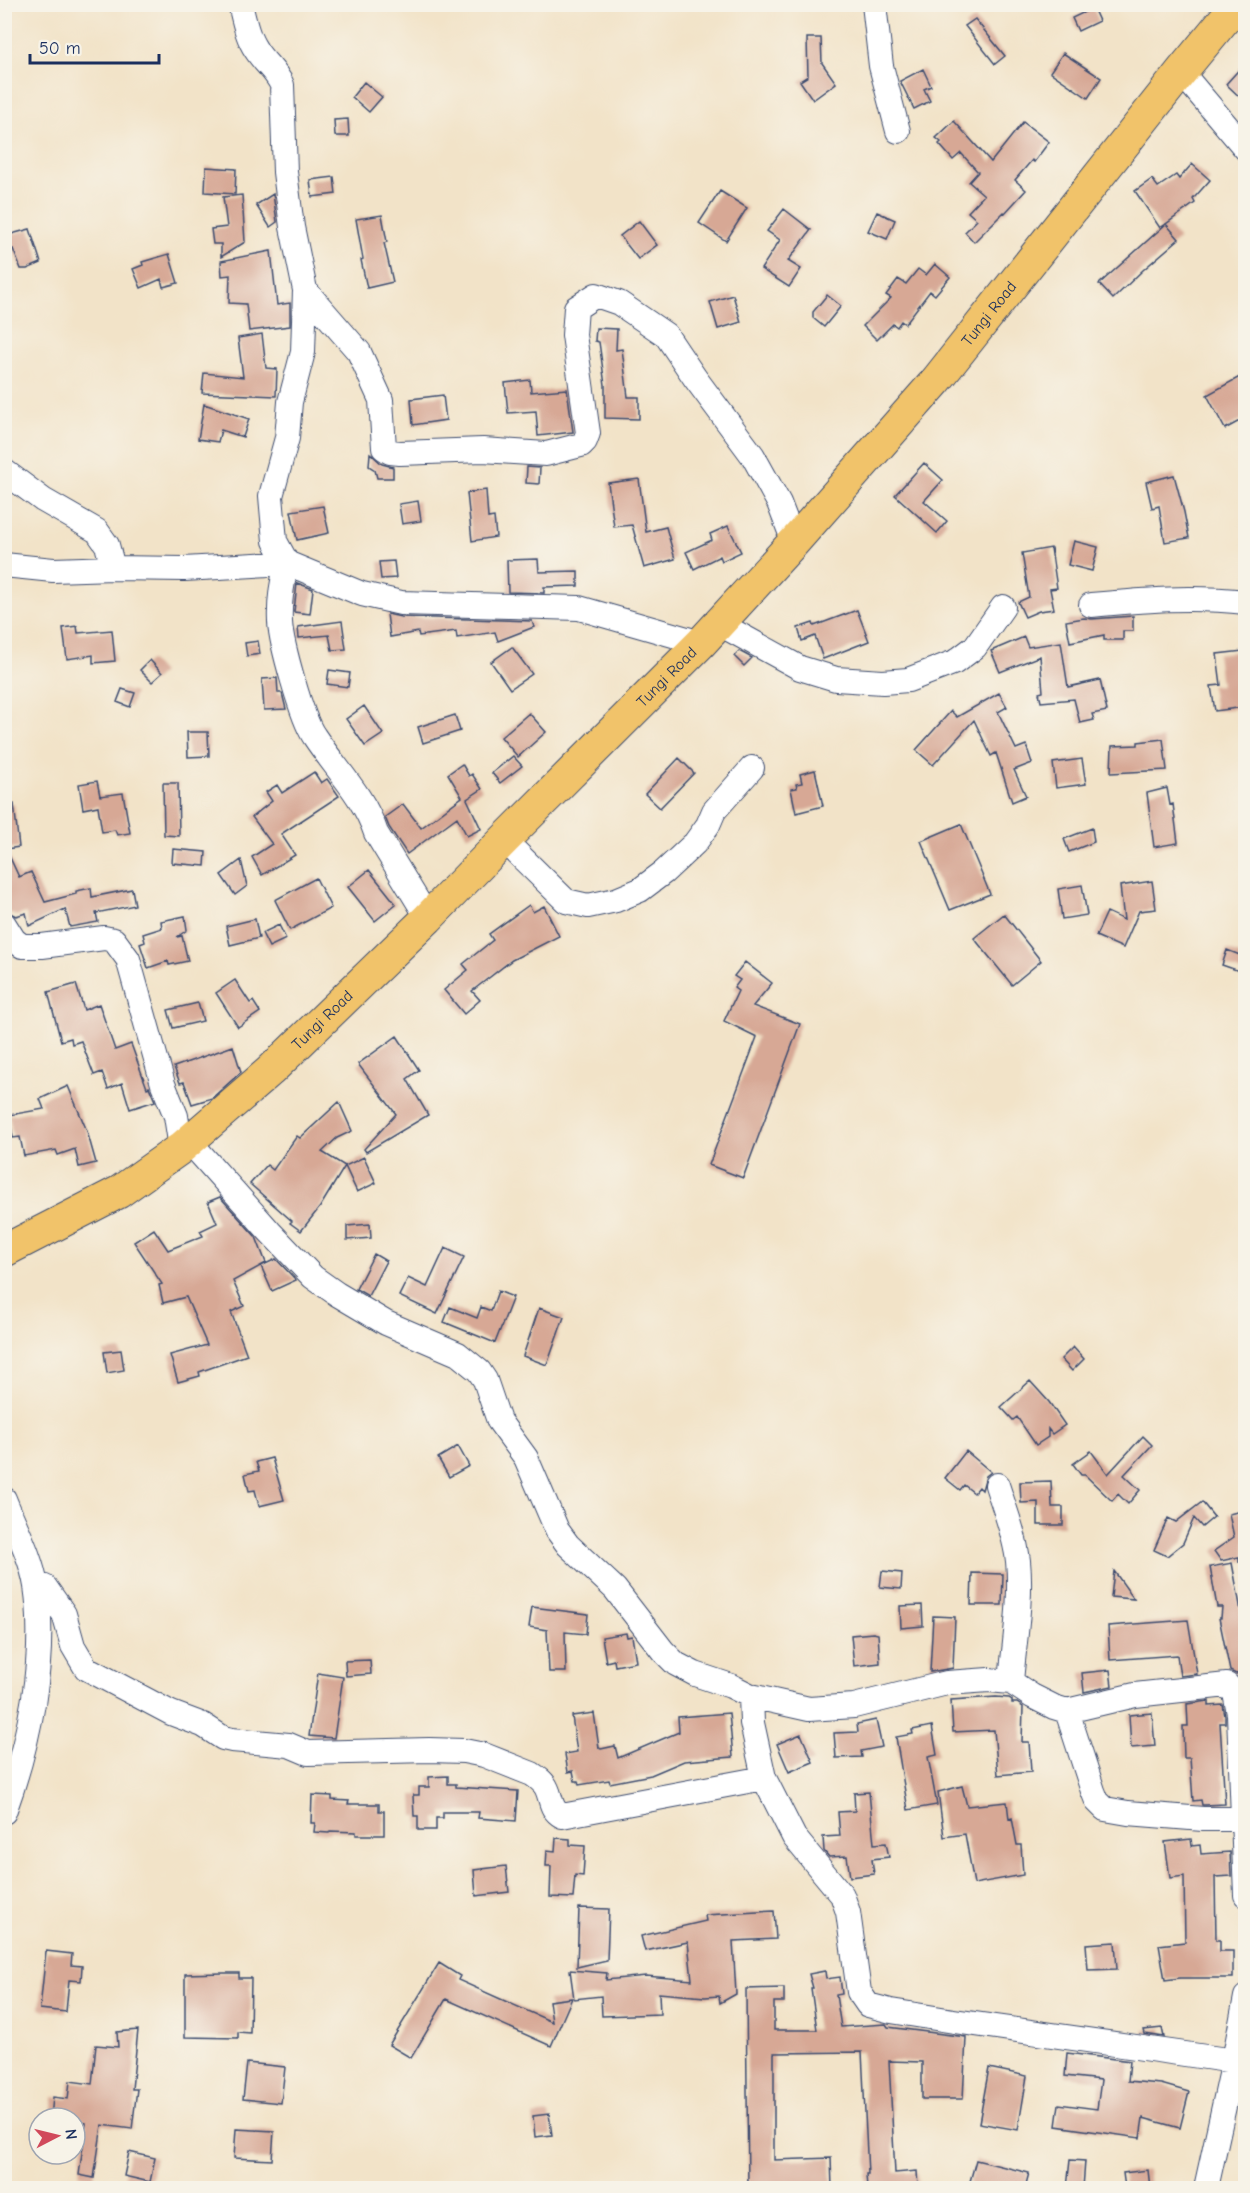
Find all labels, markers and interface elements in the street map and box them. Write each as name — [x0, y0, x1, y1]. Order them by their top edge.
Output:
scale bar — [30, 27, 159, 65]
text: 50 m — [39, 38, 81, 59]
street label: Tungi Road — [958, 278, 1020, 350]
street label: Tungi Road — [633, 643, 701, 711]
street label: Tungi Road — [288, 987, 357, 1054]
north arrow — [27, 2106, 87, 2166]
text: N — [61, 2128, 80, 2141]

